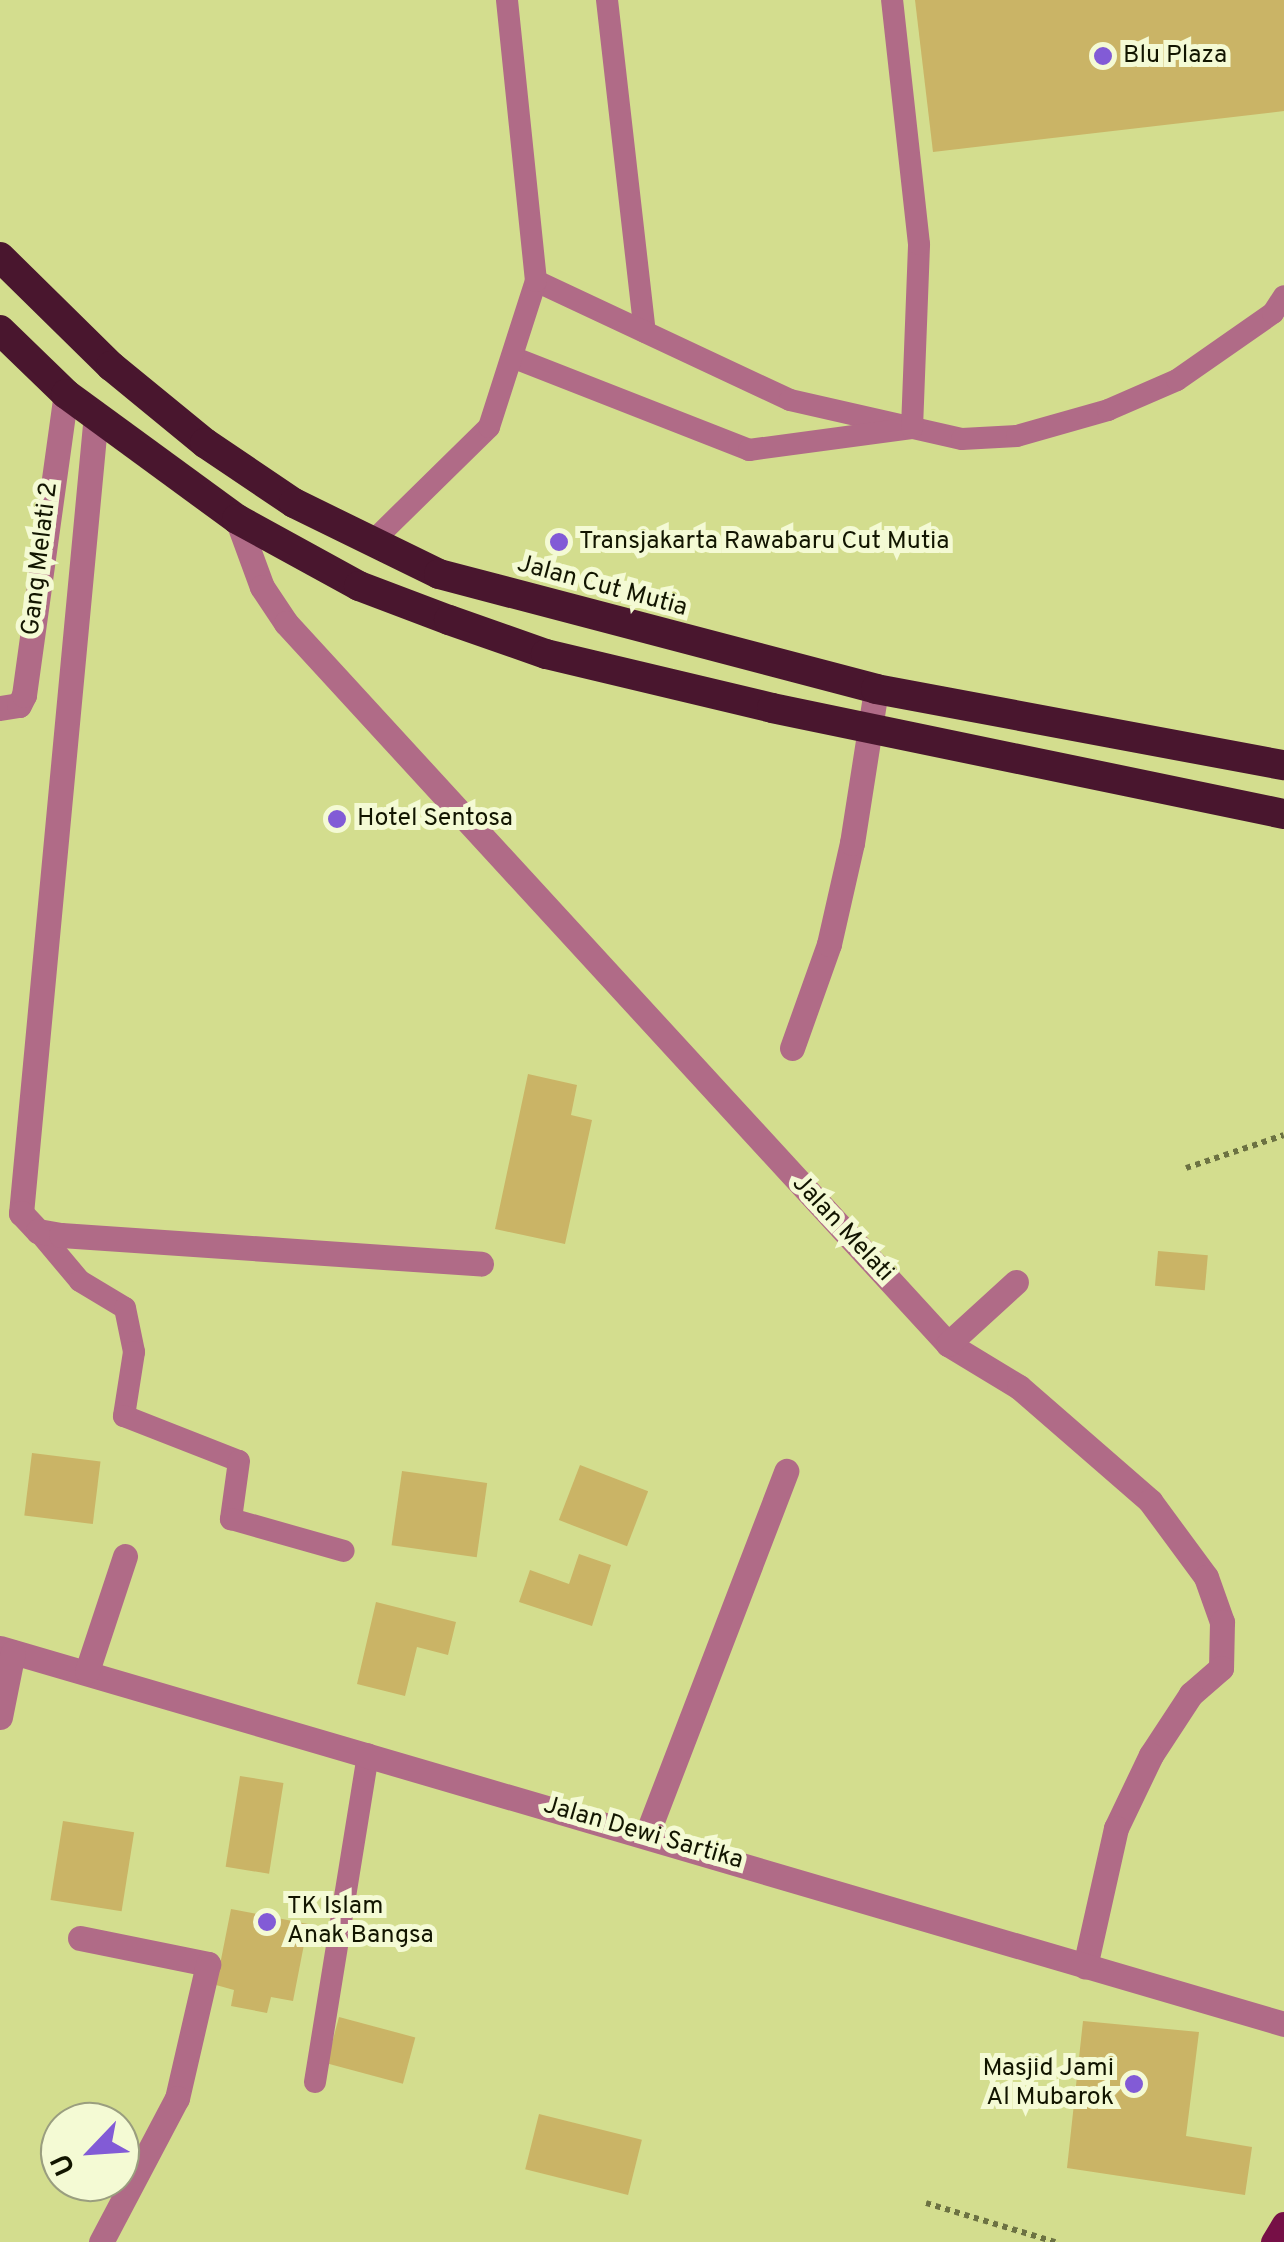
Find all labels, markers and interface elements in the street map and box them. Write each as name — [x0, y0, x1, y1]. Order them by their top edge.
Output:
place label: Blu Plaza — [1123, 41, 1227, 71]
marker: Blu Plaza — [1092, 45, 1114, 67]
street label: Gang Melati 2 — [17, 481, 65, 637]
place label: Transjakarta Rawabaru Cut Mutia — [579, 527, 949, 557]
marker: Transjakarta Rawabaru Cut Mutia — [548, 531, 570, 553]
street label: Jalan Cut Mutia — [514, 550, 690, 624]
place label: Hotel Sentosa — [357, 804, 513, 834]
marker: Hotel Sentosa — [326, 808, 348, 830]
street label: Jalan Melati — [785, 1169, 899, 1289]
street label: Jalan Dewi Sartika — [540, 1791, 746, 1877]
place label: TK Islam Anak Bangsa — [287, 1893, 434, 1952]
marker: TK Islam Anak Bangsa — [256, 1911, 278, 1933]
place label: Masjid Jami Al Mubarok — [983, 2055, 1114, 2114]
marker: Masjid Jami Al Mubarok — [1123, 2073, 1145, 2095]
north arrow — [40, 2102, 140, 2202]
text: U — [44, 2147, 85, 2180]

